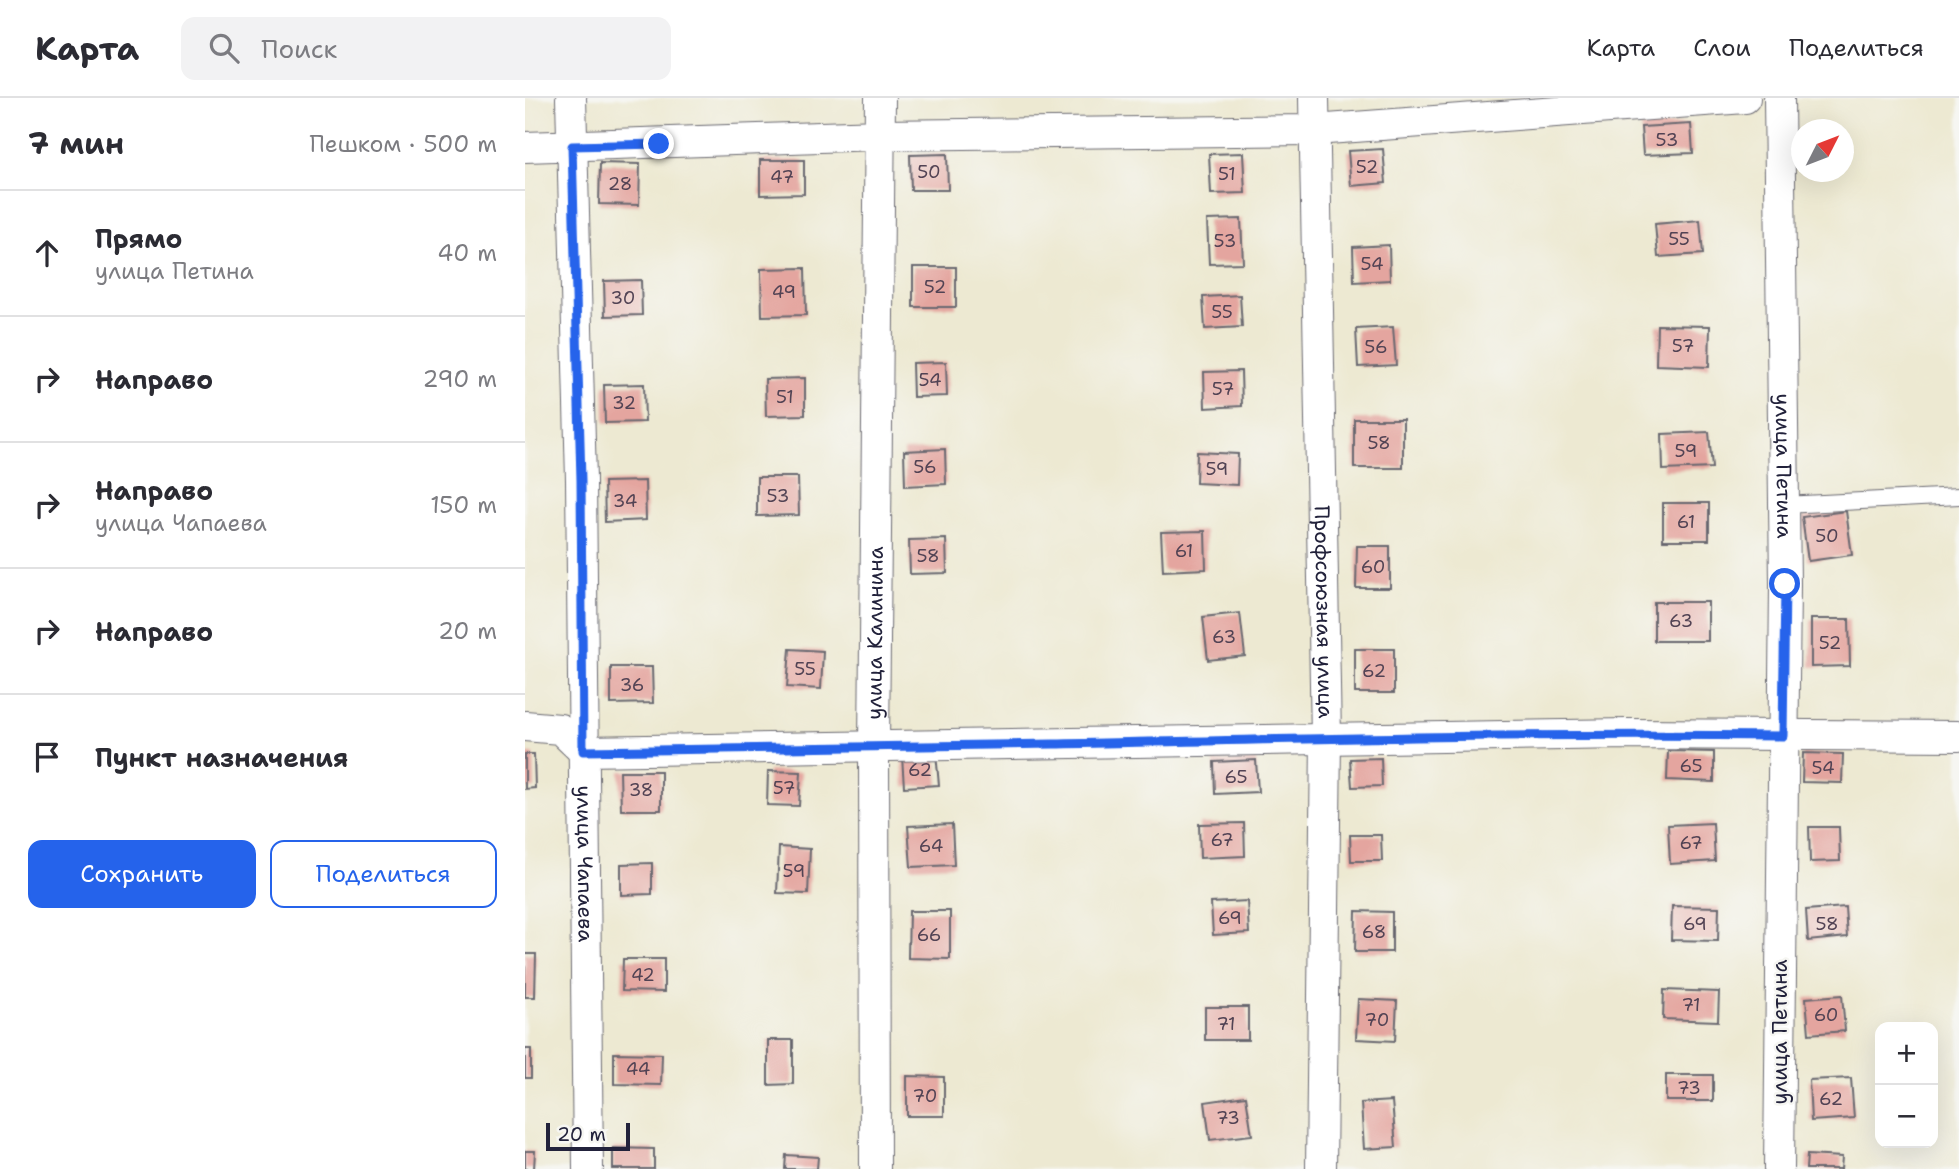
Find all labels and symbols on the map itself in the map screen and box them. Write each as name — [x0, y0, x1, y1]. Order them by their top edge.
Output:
north arrow — [1791, 119, 1854, 182]
route end — [643, 128, 674, 159]
house number: 53 — [1656, 128, 1678, 152]
house number: 52 — [1356, 155, 1378, 179]
house number: 50 — [917, 160, 941, 184]
house number: 51 — [1218, 162, 1236, 186]
house number: 47 — [770, 165, 794, 189]
house number: 28 — [608, 172, 632, 196]
house number: 55 — [1668, 227, 1690, 251]
house number: 53 — [1214, 229, 1236, 253]
house number: 54 — [1360, 252, 1384, 276]
house number: 52 — [924, 275, 946, 299]
house number: 49 — [772, 280, 796, 304]
house number: 30 — [611, 286, 635, 310]
house number: 55 — [1211, 300, 1233, 324]
house number: 57 — [1672, 334, 1694, 358]
house number: 56 — [1364, 335, 1388, 359]
house number: 54 — [918, 368, 942, 392]
house number: 57 — [1212, 377, 1234, 401]
house number: 51 — [776, 385, 794, 409]
house number: 32 — [612, 391, 636, 415]
street label: улица Петина — [1769, 393, 1798, 539]
house number: 58 — [1367, 431, 1391, 455]
house number: 59 — [1675, 439, 1697, 463]
house number: 56 — [913, 455, 937, 479]
house number: 59 — [1206, 457, 1228, 481]
house number: 53 — [767, 484, 789, 508]
house number: 34 — [613, 489, 637, 513]
street label: Профсоюзная улица — [1308, 505, 1340, 719]
house number: 61 — [1677, 510, 1695, 534]
house number: 50 — [1815, 524, 1839, 548]
house number: 61 — [1175, 539, 1193, 563]
house number: 58 — [916, 544, 940, 568]
street label: улица Калинина — [860, 546, 890, 720]
house number: 60 — [1361, 555, 1385, 579]
route start — [1769, 568, 1800, 599]
house number: 63 — [1669, 609, 1693, 633]
house number: 63 — [1212, 625, 1236, 649]
house number: 52 — [1819, 631, 1841, 655]
house number: 55 — [794, 657, 816, 681]
house number: 62 — [1362, 659, 1386, 683]
house number: 36 — [620, 673, 644, 697]
house number: 65 — [1680, 754, 1702, 778]
house number: 54 — [1811, 756, 1835, 780]
house number: 62 — [908, 758, 932, 782]
house number: 65 — [1225, 765, 1247, 789]
house number: 57 — [773, 776, 795, 800]
house number: 38 — [629, 778, 653, 802]
street label: улица Чапаева — [570, 785, 600, 943]
house number: 67 — [1210, 828, 1234, 852]
house number: 67 — [1679, 831, 1703, 855]
house number: 64 — [919, 834, 943, 858]
house number: 59 — [783, 859, 805, 883]
house number: 69 — [1218, 906, 1242, 930]
house number: 69 — [1683, 912, 1707, 936]
house number: 58 — [1815, 912, 1839, 936]
house number: 68 — [1362, 920, 1386, 944]
house number: 66 — [917, 923, 941, 947]
street label: улица Петина — [1766, 960, 1794, 1104]
house number: 42 — [631, 963, 655, 987]
house number: 71 — [1681, 993, 1701, 1017]
house number: 60 — [1814, 1003, 1838, 1027]
house number: 70 — [1365, 1008, 1389, 1032]
house number: 71 — [1216, 1012, 1236, 1036]
house number: 44 — [626, 1057, 650, 1081]
house number: 73 — [1677, 1076, 1701, 1100]
house number: 70 — [913, 1084, 937, 1108]
house number: 62 — [1819, 1087, 1843, 1111]
house number: 73 — [1216, 1106, 1240, 1130]
scale bar — [546, 1120, 630, 1152]

